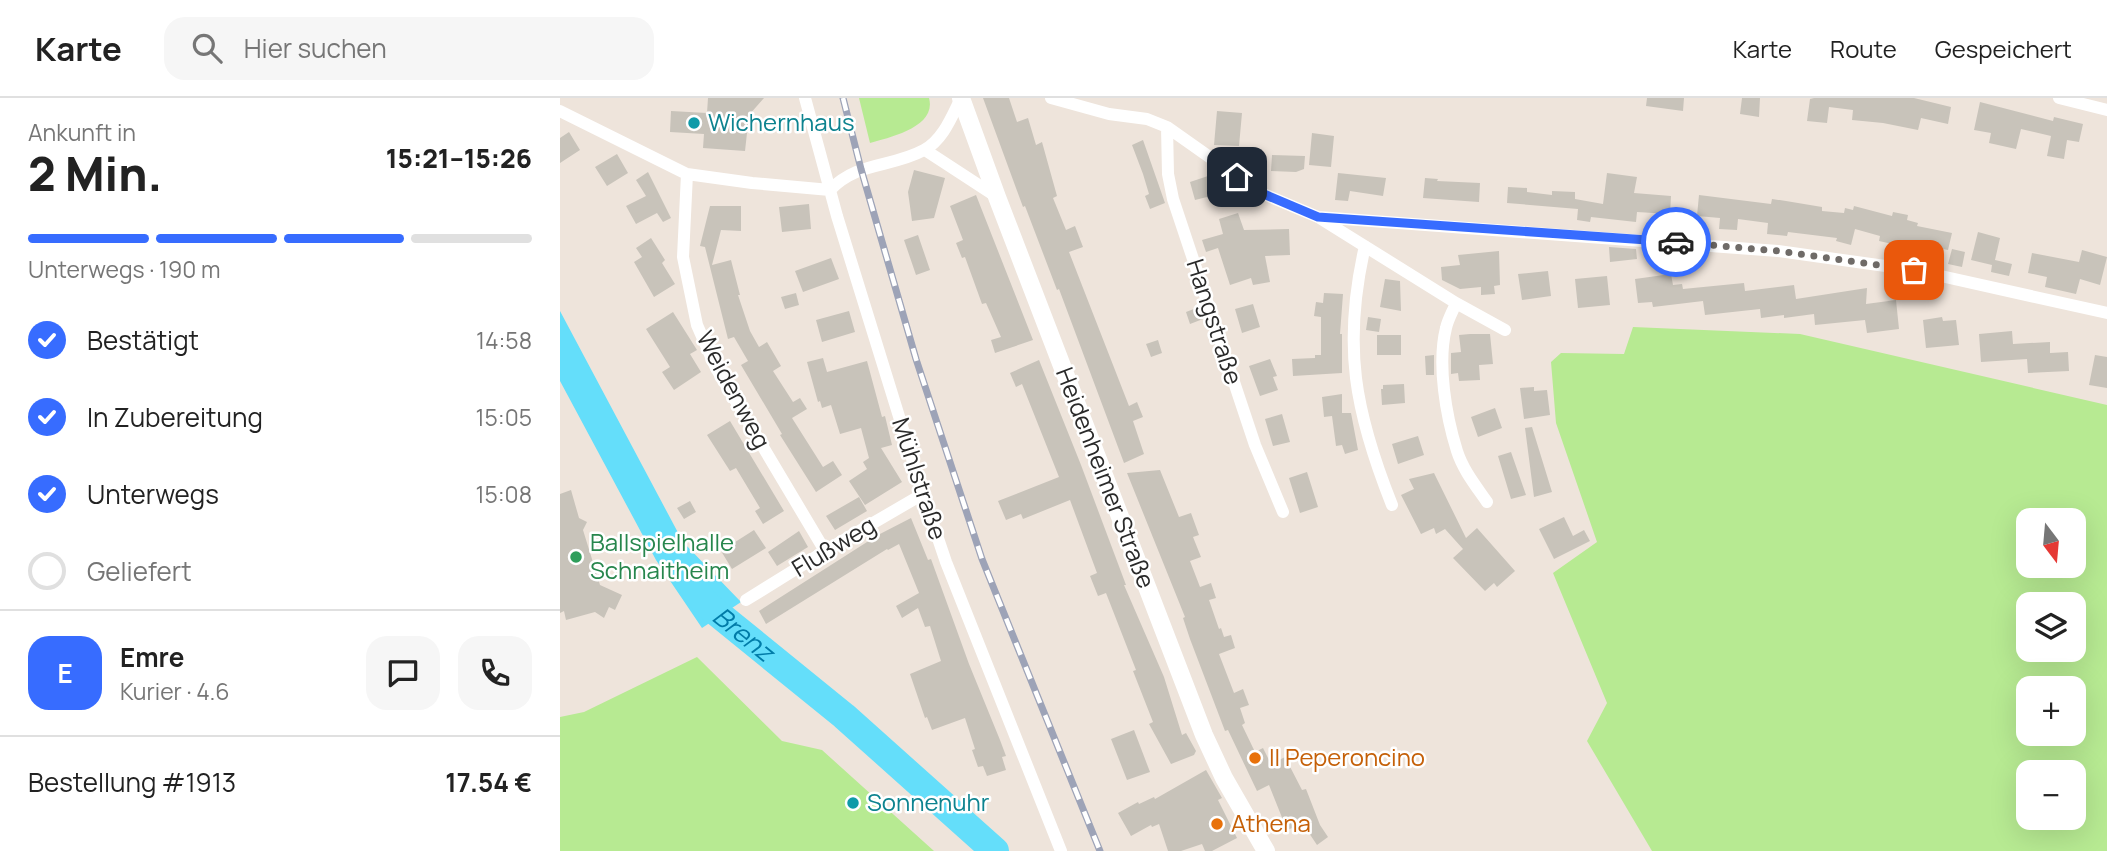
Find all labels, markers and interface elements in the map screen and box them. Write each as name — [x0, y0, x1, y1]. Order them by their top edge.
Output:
search box — [164, 17, 654, 80]
text: Karte — [35, 26, 122, 71]
icon: search — [188, 29, 226, 67]
text: Hier suchen — [244, 30, 387, 66]
text: Karte — [1733, 32, 1792, 65]
text: Route — [1830, 32, 1897, 65]
text: Gespeichert — [1935, 32, 2072, 65]
place label: Wichernhaus — [708, 105, 855, 138]
marker: Wichernhaus — [686, 115, 702, 131]
text: Ankunft in — [28, 116, 136, 148]
text: 15:21–15:26 — [386, 140, 532, 176]
text: 2 Min. — [28, 142, 162, 205]
pin — [1207, 147, 1267, 207]
icon: home — [1218, 158, 1256, 196]
courier — [1641, 207, 1711, 277]
icon: car — [1657, 223, 1695, 261]
pin — [1884, 240, 1944, 300]
icon: bag — [1895, 251, 1933, 289]
text: Unterwegs · 190 m — [28, 253, 220, 285]
street label: Hangstraße — [1180, 254, 1251, 389]
icon: check — [28, 321, 66, 359]
text: Bestätigt — [87, 322, 199, 358]
text: 14:58 — [476, 324, 532, 356]
street label: Weidenweg — [689, 325, 779, 454]
street label: Heidenheimer Straße — [1049, 362, 1164, 593]
icon: check — [28, 398, 66, 436]
text: In Zubereitung — [87, 399, 263, 435]
text: 15:05 — [476, 401, 532, 433]
street label: Mühlstraße — [885, 413, 956, 544]
icon: check — [28, 475, 66, 513]
text: Unterwegs — [87, 476, 219, 512]
text: 15:08 — [475, 478, 532, 510]
street label: Flußweg — [785, 508, 881, 584]
north arrow — [2016, 508, 2086, 578]
map controls — [2016, 508, 2086, 830]
place label: Ballspielhalle Schnaitheim — [590, 525, 734, 586]
marker: Ballspielhalle Schnaitheim — [568, 549, 584, 565]
text: Geliefert — [87, 553, 192, 589]
button: layers — [2016, 592, 2086, 662]
water label: Brenz — [706, 598, 785, 671]
button: chat — [366, 636, 440, 710]
button: phone — [458, 636, 532, 710]
text: Emre — [120, 639, 184, 675]
text: E — [57, 655, 73, 691]
text: Kurier · 4.6 — [120, 675, 230, 707]
button: + — [2016, 676, 2086, 746]
place label: Il Peperoncino — [1269, 740, 1425, 773]
marker: Il Peperoncino — [1247, 750, 1263, 766]
button: − — [2016, 760, 2086, 830]
text: Bestellung #1913 — [28, 764, 236, 800]
text: 17.54 € — [445, 764, 532, 800]
place label: Sonnenuhr — [867, 785, 990, 818]
marker: Sonnenuhr — [845, 795, 861, 811]
place label: Athena — [1231, 806, 1311, 839]
marker: Athena — [1209, 816, 1225, 832]

